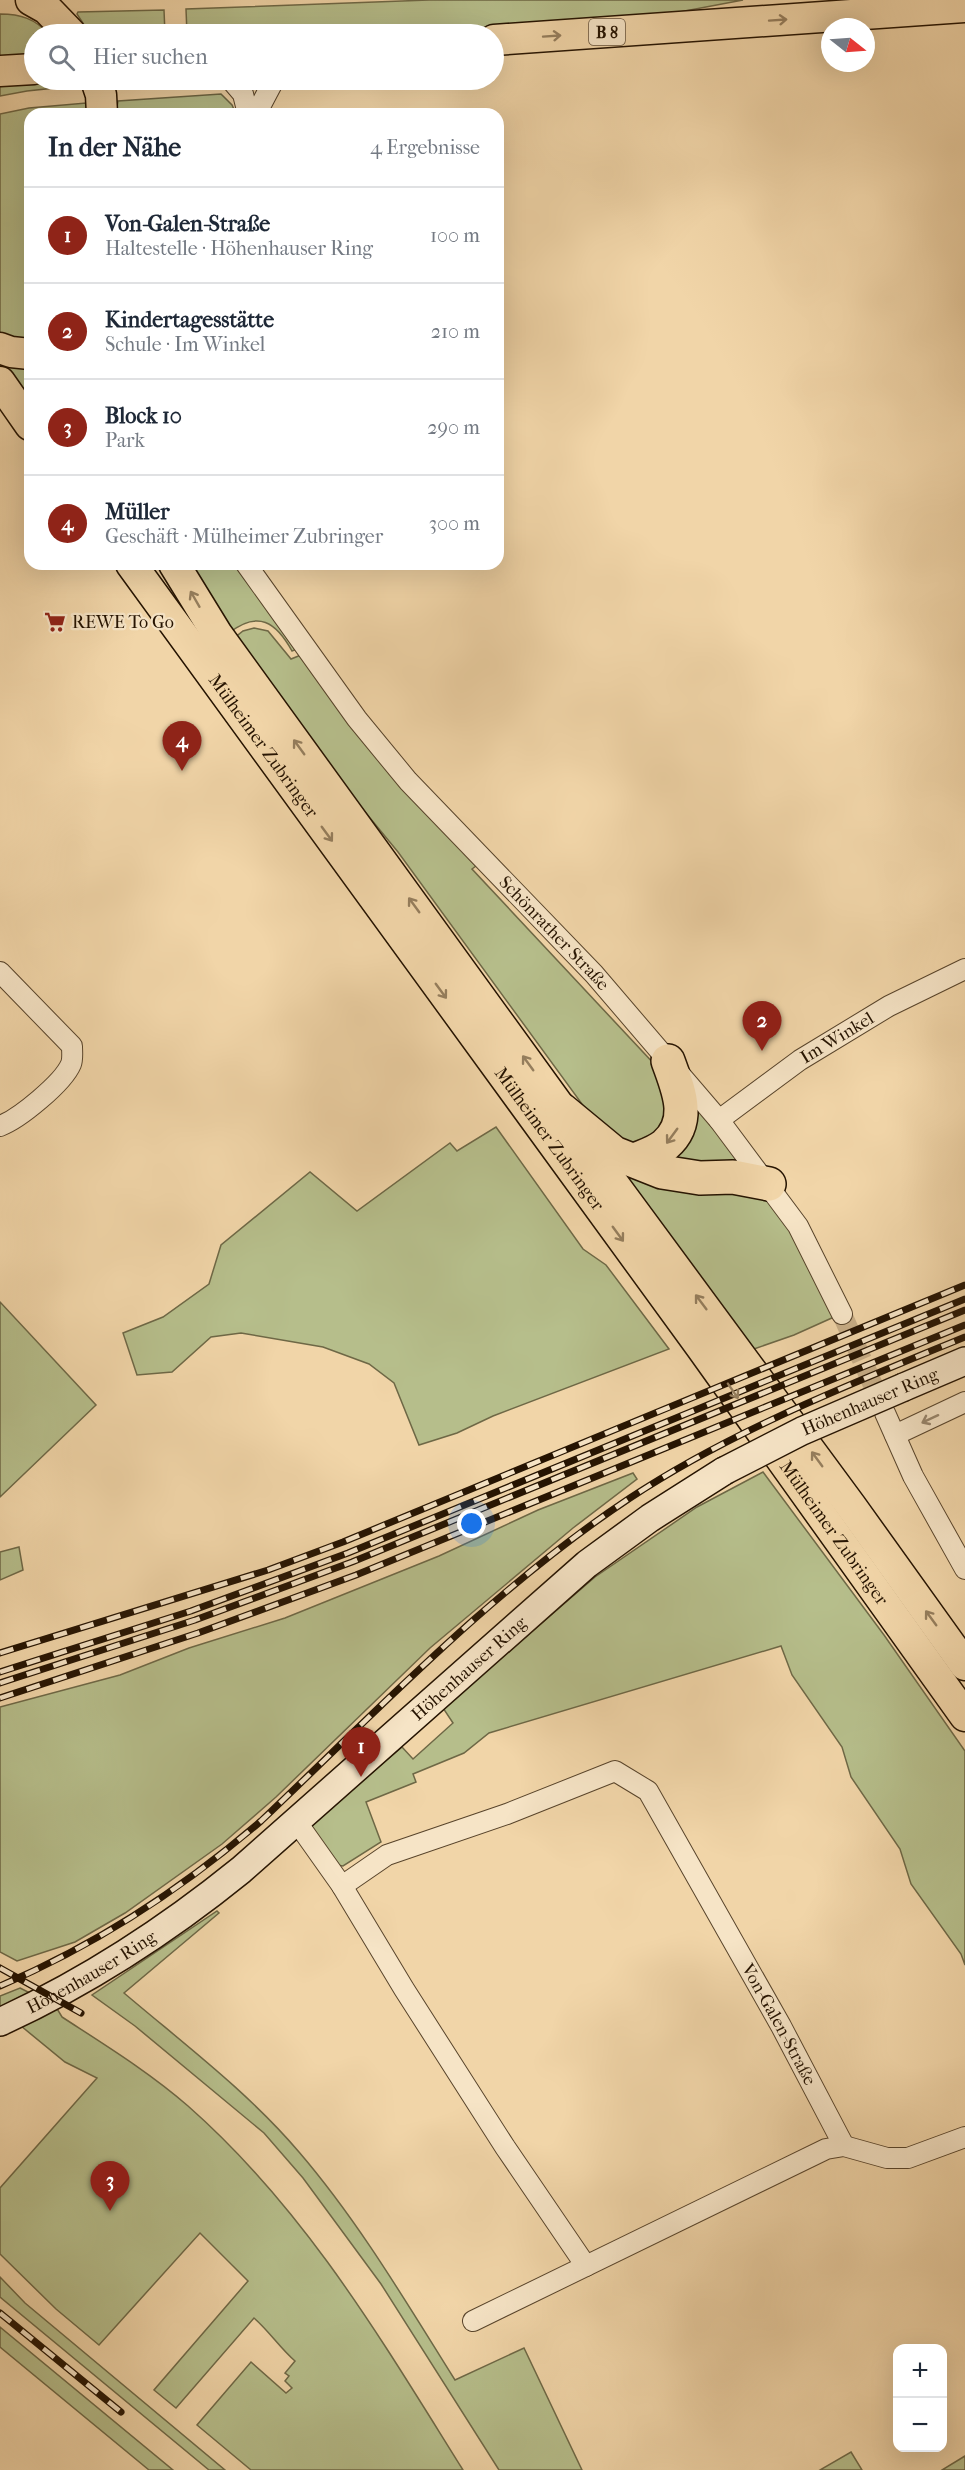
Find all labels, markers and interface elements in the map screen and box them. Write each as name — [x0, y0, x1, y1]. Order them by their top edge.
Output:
one-way arrow — [768, 15, 788, 26]
north arrow — [821, 18, 875, 72]
road number: B 8 — [589, 19, 625, 45]
search box — [24, 24, 504, 90]
one-way arrow — [541, 31, 561, 42]
icon: search — [45, 41, 78, 74]
text: Hier suchen — [93, 44, 208, 70]
text: In der Nähe — [48, 132, 181, 163]
text: 4 Ergebnisse — [370, 136, 480, 159]
text: Von-Galen-Straße — [105, 211, 270, 237]
text: 1 — [64, 224, 71, 247]
text: 100 m — [430, 224, 480, 247]
text: Haltestelle · Höhenhauser Ring — [105, 237, 373, 260]
text: Kindertagesstätte — [105, 307, 274, 333]
text: 2 — [62, 320, 73, 343]
text: 210 m — [431, 320, 480, 343]
text: Schule · Im Winkel — [105, 333, 265, 356]
text: Block 10 — [105, 403, 182, 429]
text: 3 — [63, 416, 72, 439]
text: 290 m — [427, 416, 480, 439]
text: Park — [105, 429, 145, 452]
text: Müller — [105, 499, 170, 525]
text: 4 — [62, 512, 73, 535]
text: 300 m — [429, 512, 480, 535]
text: Geschäft · Mülheimer Zubringer — [105, 525, 383, 548]
one-way arrow — [189, 591, 201, 608]
supermarket icon: REWE To Go — [43, 610, 67, 634]
place label: REWE To Go — [72, 612, 174, 633]
street label: Mülheimer Zubringer — [204, 670, 323, 822]
pin: 4 — [162, 722, 201, 771]
one-way arrow — [293, 739, 305, 755]
one-way arrow — [321, 825, 333, 841]
street label: Schönrather Straße — [495, 872, 614, 995]
one-way arrow — [408, 897, 420, 913]
one-way arrow — [435, 983, 448, 999]
pin: 2 — [742, 1002, 782, 1051]
street label: Im Winkel — [796, 1007, 877, 1068]
one-way arrow — [522, 1055, 534, 1071]
street label: Mülheimer Zubringer — [490, 1063, 609, 1215]
one-way arrow — [666, 1127, 678, 1143]
one-way arrow — [612, 1225, 625, 1241]
one-way arrow — [695, 1295, 708, 1311]
street label: Höhenhauser Ring — [799, 1364, 942, 1440]
one-way arrow — [727, 1383, 739, 1399]
one-way arrow — [922, 1413, 940, 1425]
one-way arrow — [811, 1452, 823, 1468]
street label: Mülheimer Zubringer — [775, 1457, 893, 1609]
your location — [457, 1509, 486, 1538]
one-way arrow — [925, 1610, 937, 1626]
street label: Höhenhauser Ring — [407, 1612, 531, 1725]
pin: 1 — [342, 1728, 380, 1777]
street label: Höhenhauser Ring — [23, 1926, 160, 2018]
street label: Von-Galen-Straße — [737, 1959, 821, 2089]
pin: 3 — [90, 2162, 130, 2211]
map controls — [893, 2344, 947, 2452]
button: + — [893, 2344, 947, 2398]
button: − — [893, 2398, 947, 2452]

